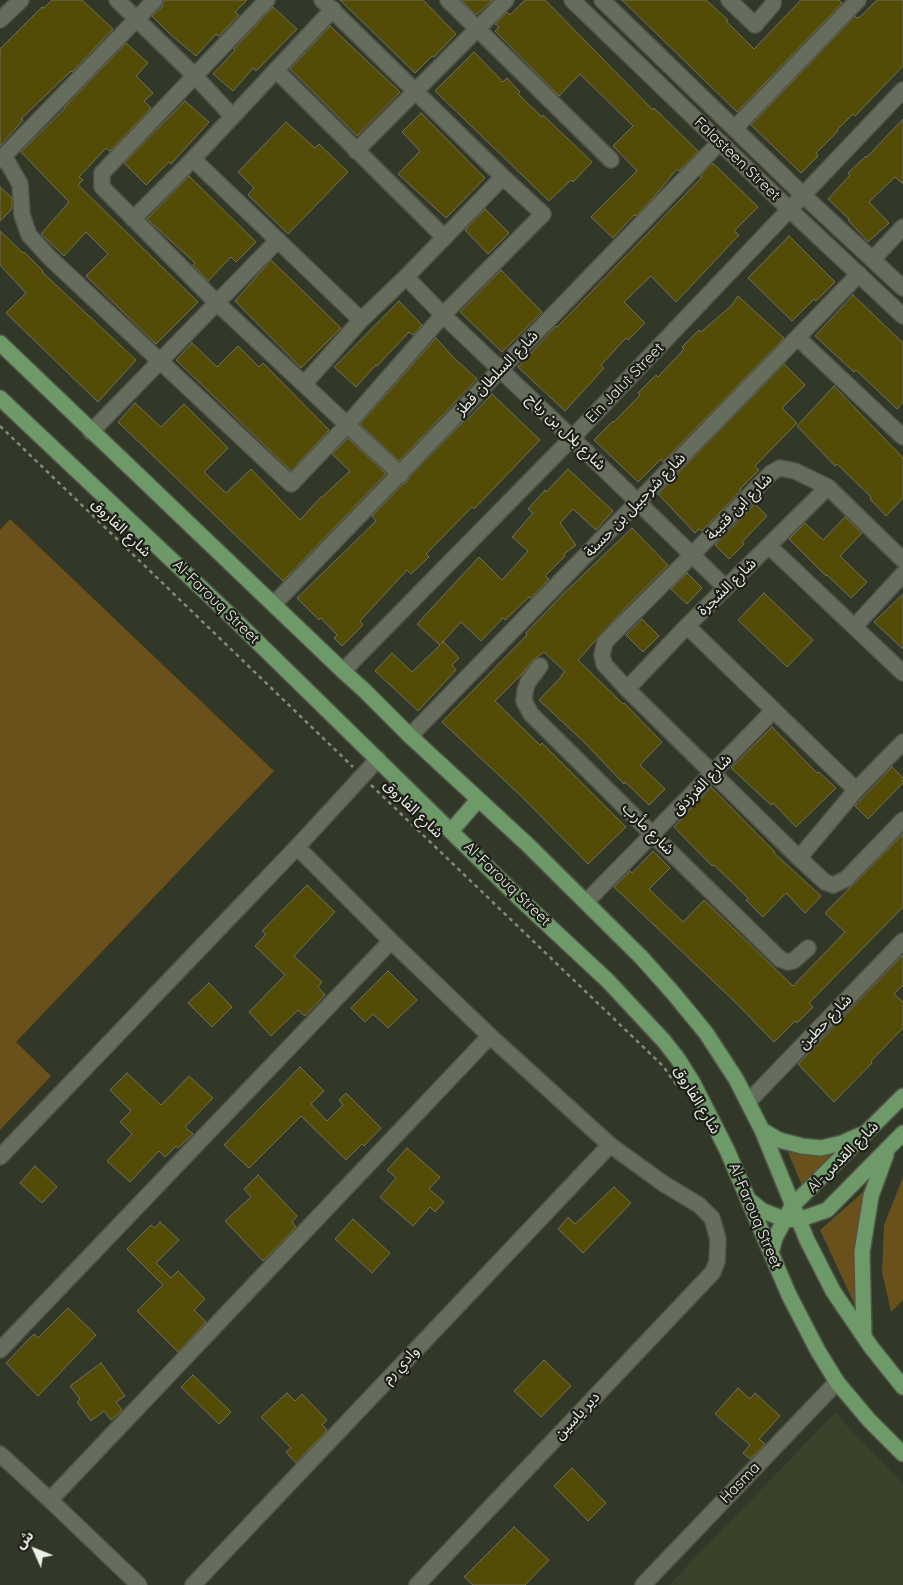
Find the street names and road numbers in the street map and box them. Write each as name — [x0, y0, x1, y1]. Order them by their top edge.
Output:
street label: Falasteen Street — [690, 113, 784, 205]
street label: شارع السلطان قطز — [452, 327, 542, 419]
street label: Ein Jalut Street — [582, 339, 668, 427]
street label: شارع بلال بن رباح — [523, 390, 609, 474]
street label: شارع شرحبيل بن حسنة — [581, 449, 689, 561]
street label: شارع ابن قتيبة — [702, 470, 776, 544]
street label: شارع الفاروق — [87, 495, 155, 561]
street label: شارع الشجرة — [694, 555, 760, 619]
street label: Al-Farouq Street — [169, 556, 263, 648]
street label: شارع الفرزدق — [668, 751, 736, 819]
street label: شارع الفاروق — [379, 776, 447, 842]
street label: شارع مأرب — [618, 799, 678, 859]
street label: Al-Farouq Street — [460, 838, 554, 930]
street label: شارع حطين — [794, 991, 856, 1053]
street label: شارع الفاروق — [670, 1063, 724, 1137]
street label: Al-شارع القدس — [804, 1118, 882, 1196]
street label: Al-Farouq Street — [725, 1160, 785, 1272]
street label: وادي رم — [379, 1343, 423, 1387]
street label: دير ياسين — [550, 1388, 604, 1444]
street label: Hasma — [716, 1459, 764, 1507]

